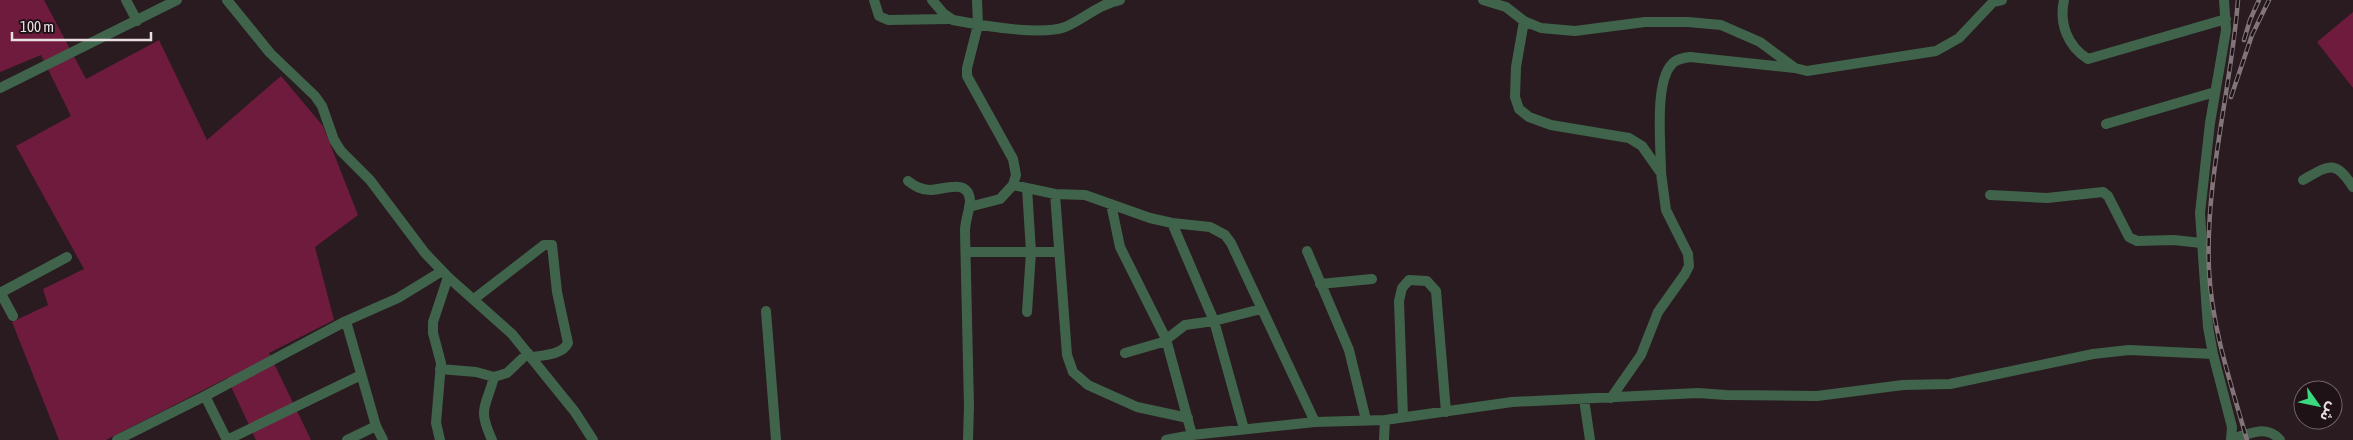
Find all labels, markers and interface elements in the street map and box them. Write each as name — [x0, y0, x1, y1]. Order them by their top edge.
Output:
scale bar — [12, 10, 151, 42]
text: 100 m — [20, 18, 54, 35]
north arrow — [2293, 380, 2343, 430]
text: ش — [2317, 400, 2341, 424]

